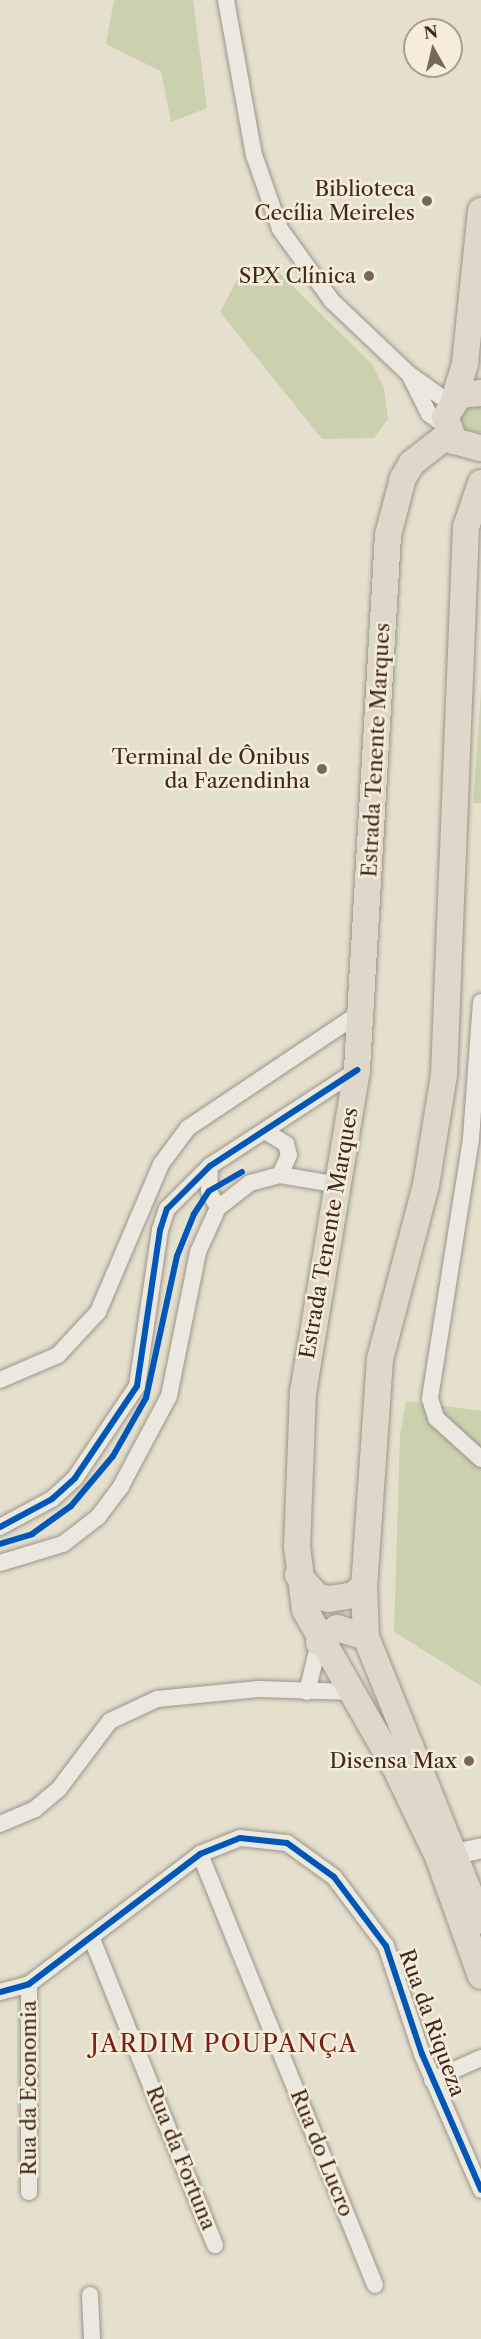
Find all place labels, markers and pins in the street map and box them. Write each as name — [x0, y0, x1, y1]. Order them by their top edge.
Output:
place label: Biblioteca Cecília Meireles — [254, 176, 415, 226]
marker: Biblioteca Cecília Meireles — [420, 194, 434, 208]
place label: SPX Clínica — [238, 263, 356, 289]
marker: SPX Clínica — [360, 267, 378, 285]
place label: Terminal de Ônibus da Fazendinha — [112, 744, 310, 794]
marker: Terminal de Ônibus da Fazendinha — [315, 762, 329, 776]
place label: Disensa Max — [329, 1748, 457, 1774]
marker: Disensa Max — [462, 1754, 476, 1768]

